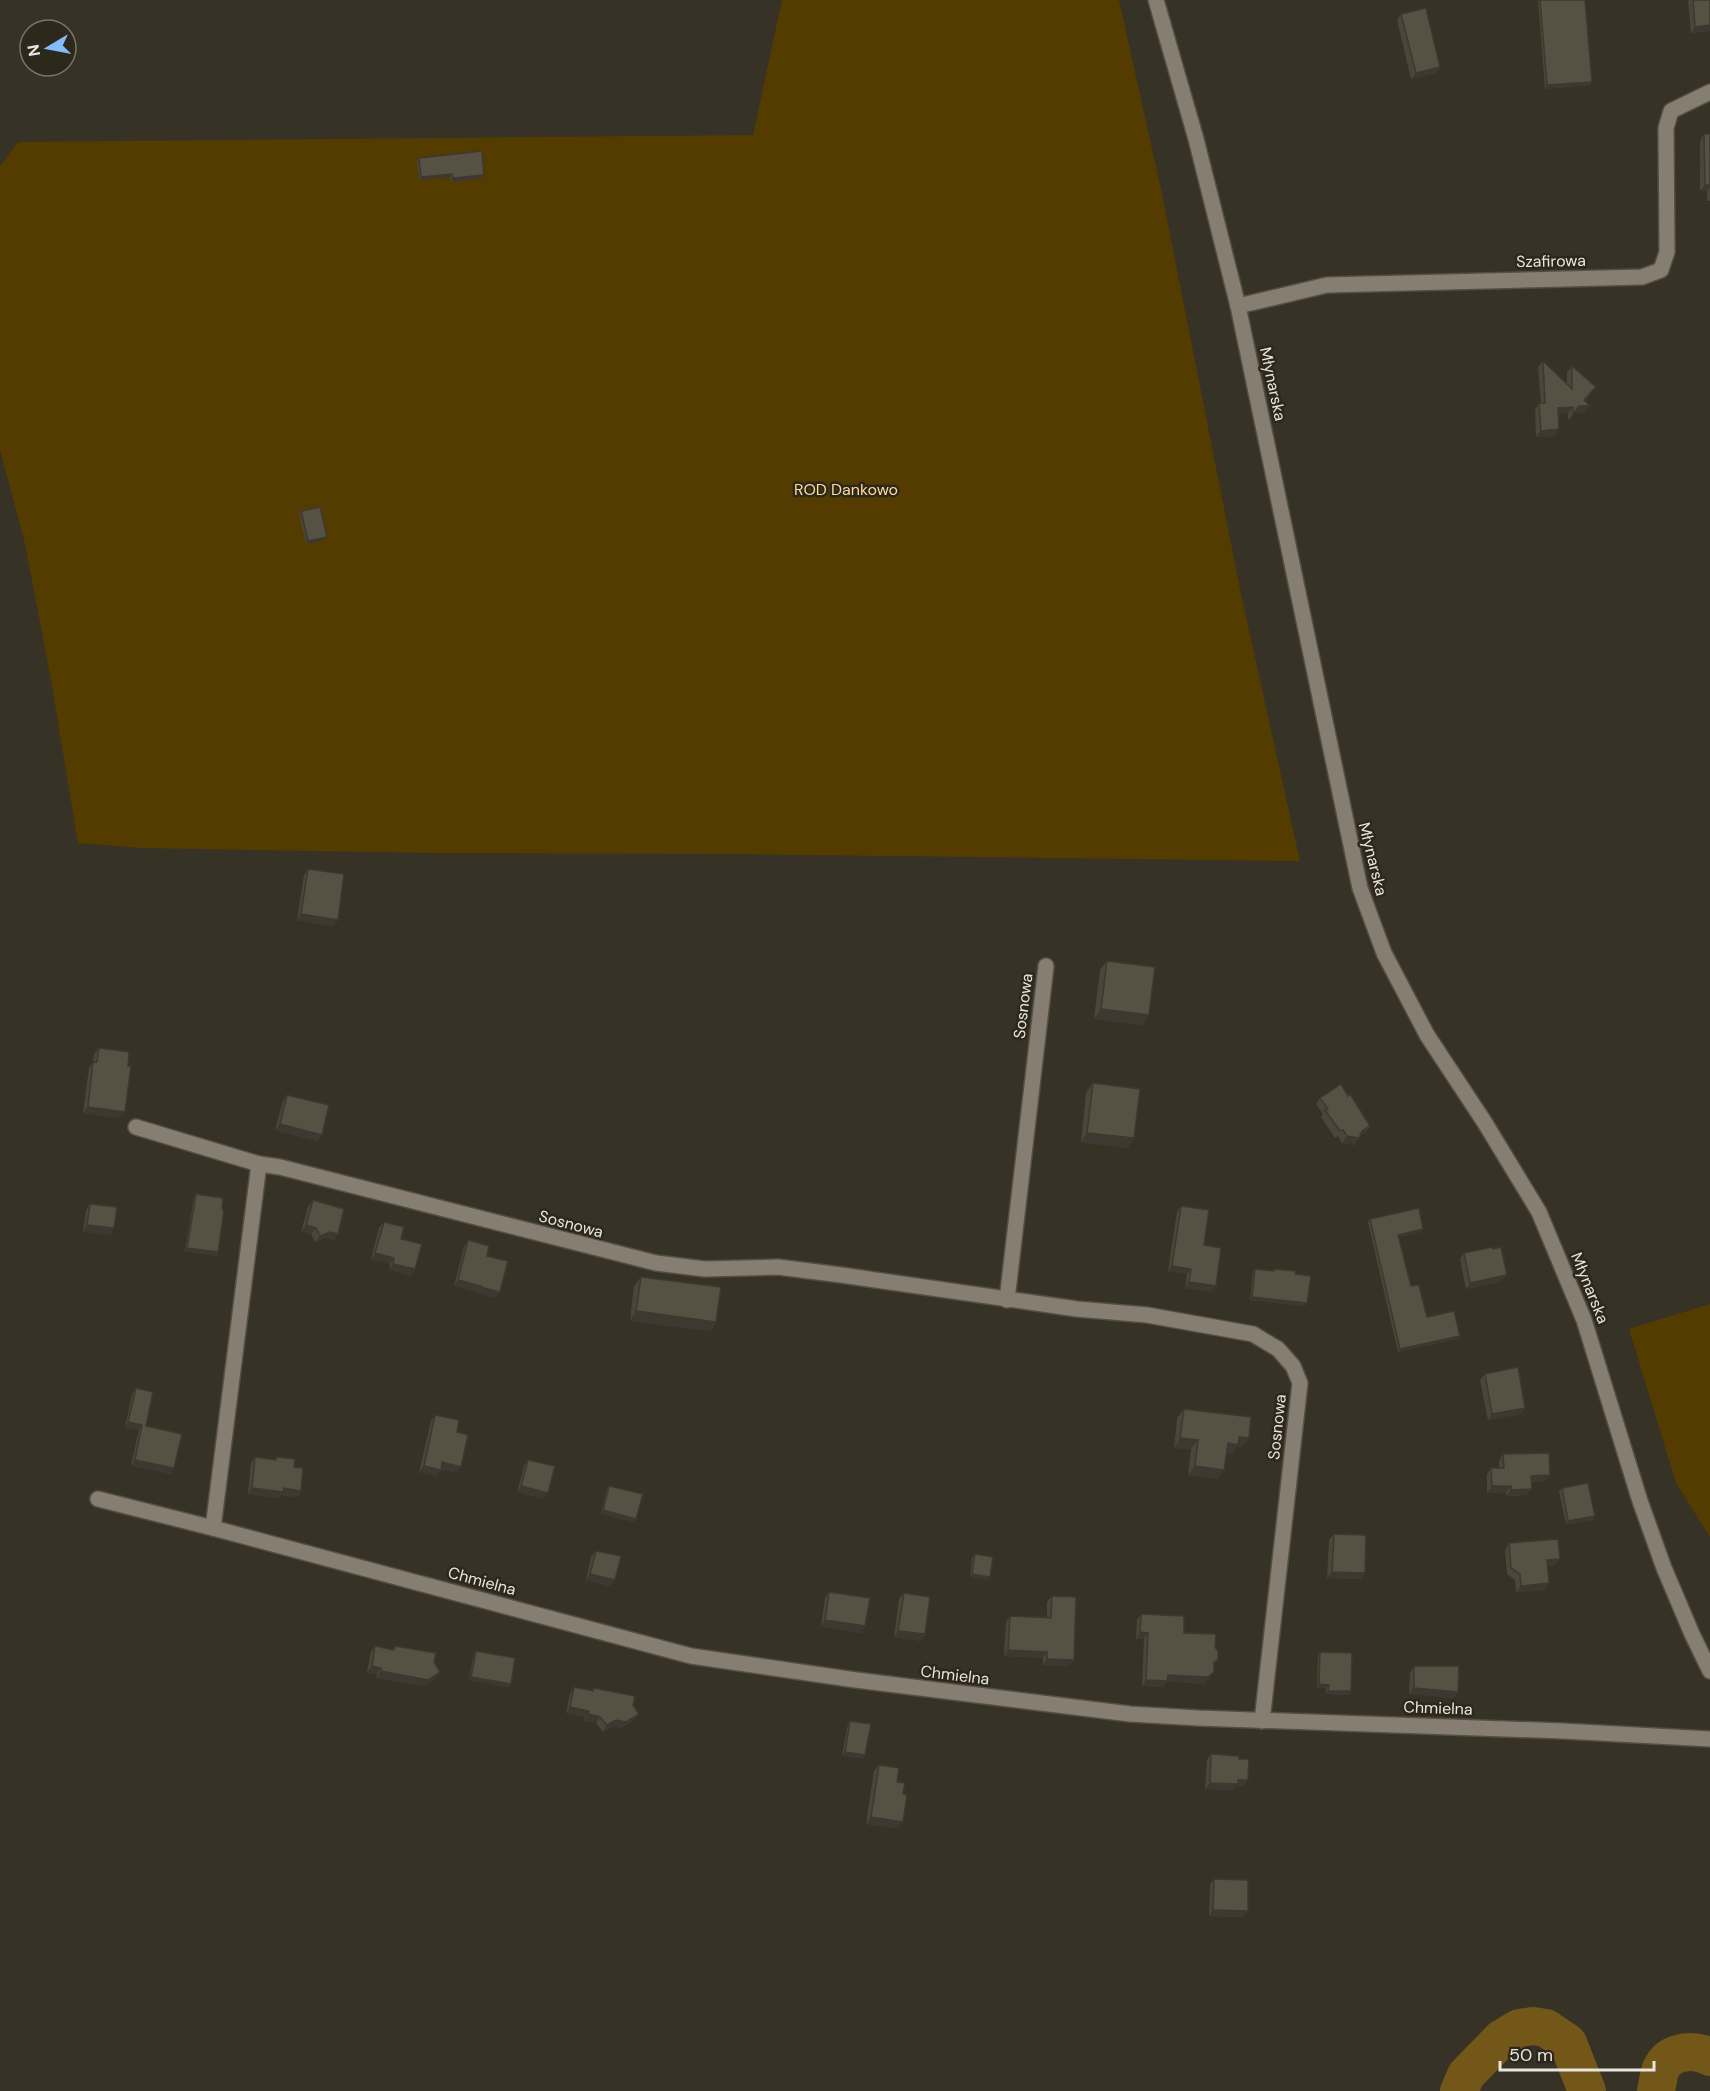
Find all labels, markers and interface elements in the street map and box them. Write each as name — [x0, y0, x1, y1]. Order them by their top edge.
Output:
north arrow — [18, 18, 78, 78]
text: N — [22, 43, 45, 58]
street label: Szafirowa — [1516, 250, 1586, 272]
street label: Młynarska — [1255, 345, 1291, 423]
park label: ROD Dankowo — [794, 479, 898, 500]
street label: Młynarska — [1354, 820, 1392, 898]
street label: Sosnowa — [1009, 972, 1037, 1040]
street label: Sosnowa — [537, 1205, 605, 1243]
street label: Młynarska — [1566, 1249, 1614, 1327]
street label: Sosnowa — [1263, 1393, 1291, 1461]
street label: Chmielna — [446, 1562, 518, 1600]
street label: Chmielna — [919, 1660, 991, 1690]
street label: Chmielna — [1403, 1696, 1473, 1720]
scale bar — [1500, 2034, 1654, 2072]
text: 50 m — [1509, 2043, 1553, 2067]

